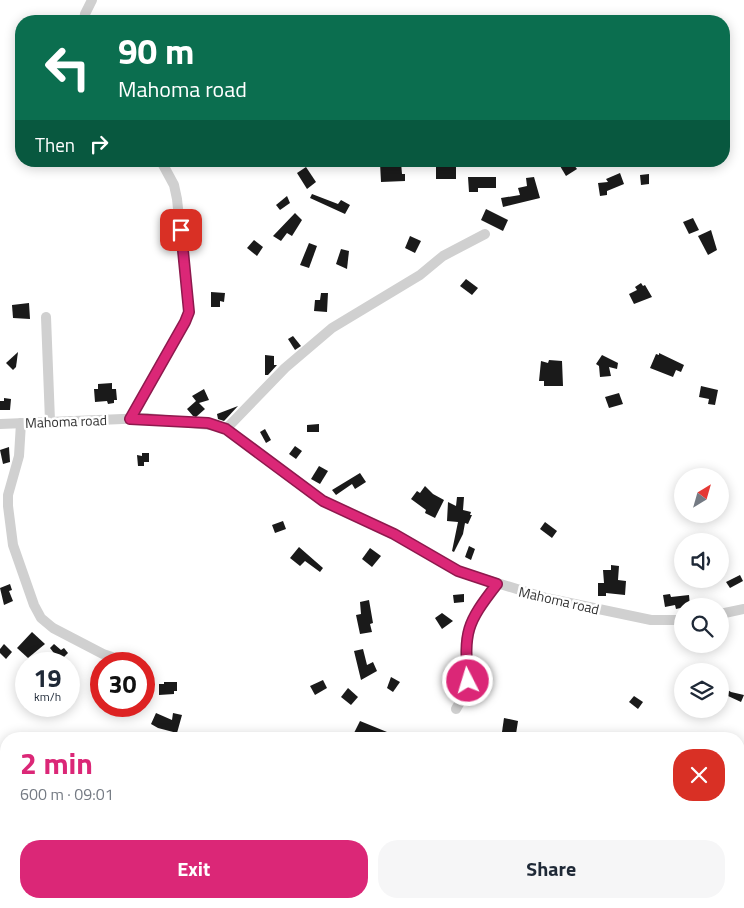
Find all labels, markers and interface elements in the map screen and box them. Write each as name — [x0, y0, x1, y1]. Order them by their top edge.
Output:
text: 90 m — [118, 24, 194, 78]
icon: left — [35, 35, 100, 100]
text: Mahoma road — [118, 72, 247, 106]
text: Then — [35, 130, 75, 159]
icon: right — [85, 130, 113, 158]
pin — [160, 209, 202, 251]
icon: arrive — [167, 216, 195, 244]
street label: Mahoma road — [25, 409, 107, 433]
north arrow — [674, 468, 729, 522]
map controls — [674, 468, 729, 718]
button: sound — [674, 533, 729, 588]
street label: Mahoma road — [517, 581, 601, 619]
button: search — [674, 598, 729, 653]
speed limit sign: 30 — [90, 652, 155, 717]
position arrow — [441, 654, 493, 706]
text: 19 — [33, 659, 62, 697]
button: layers — [674, 663, 729, 718]
text: km/h — [34, 687, 61, 706]
text: 2 min — [20, 740, 93, 786]
button: close — [673, 749, 725, 801]
text: 600 m · 09:01 — [20, 782, 114, 806]
button: Exit — [20, 840, 368, 898]
button: Share — [378, 840, 725, 898]

